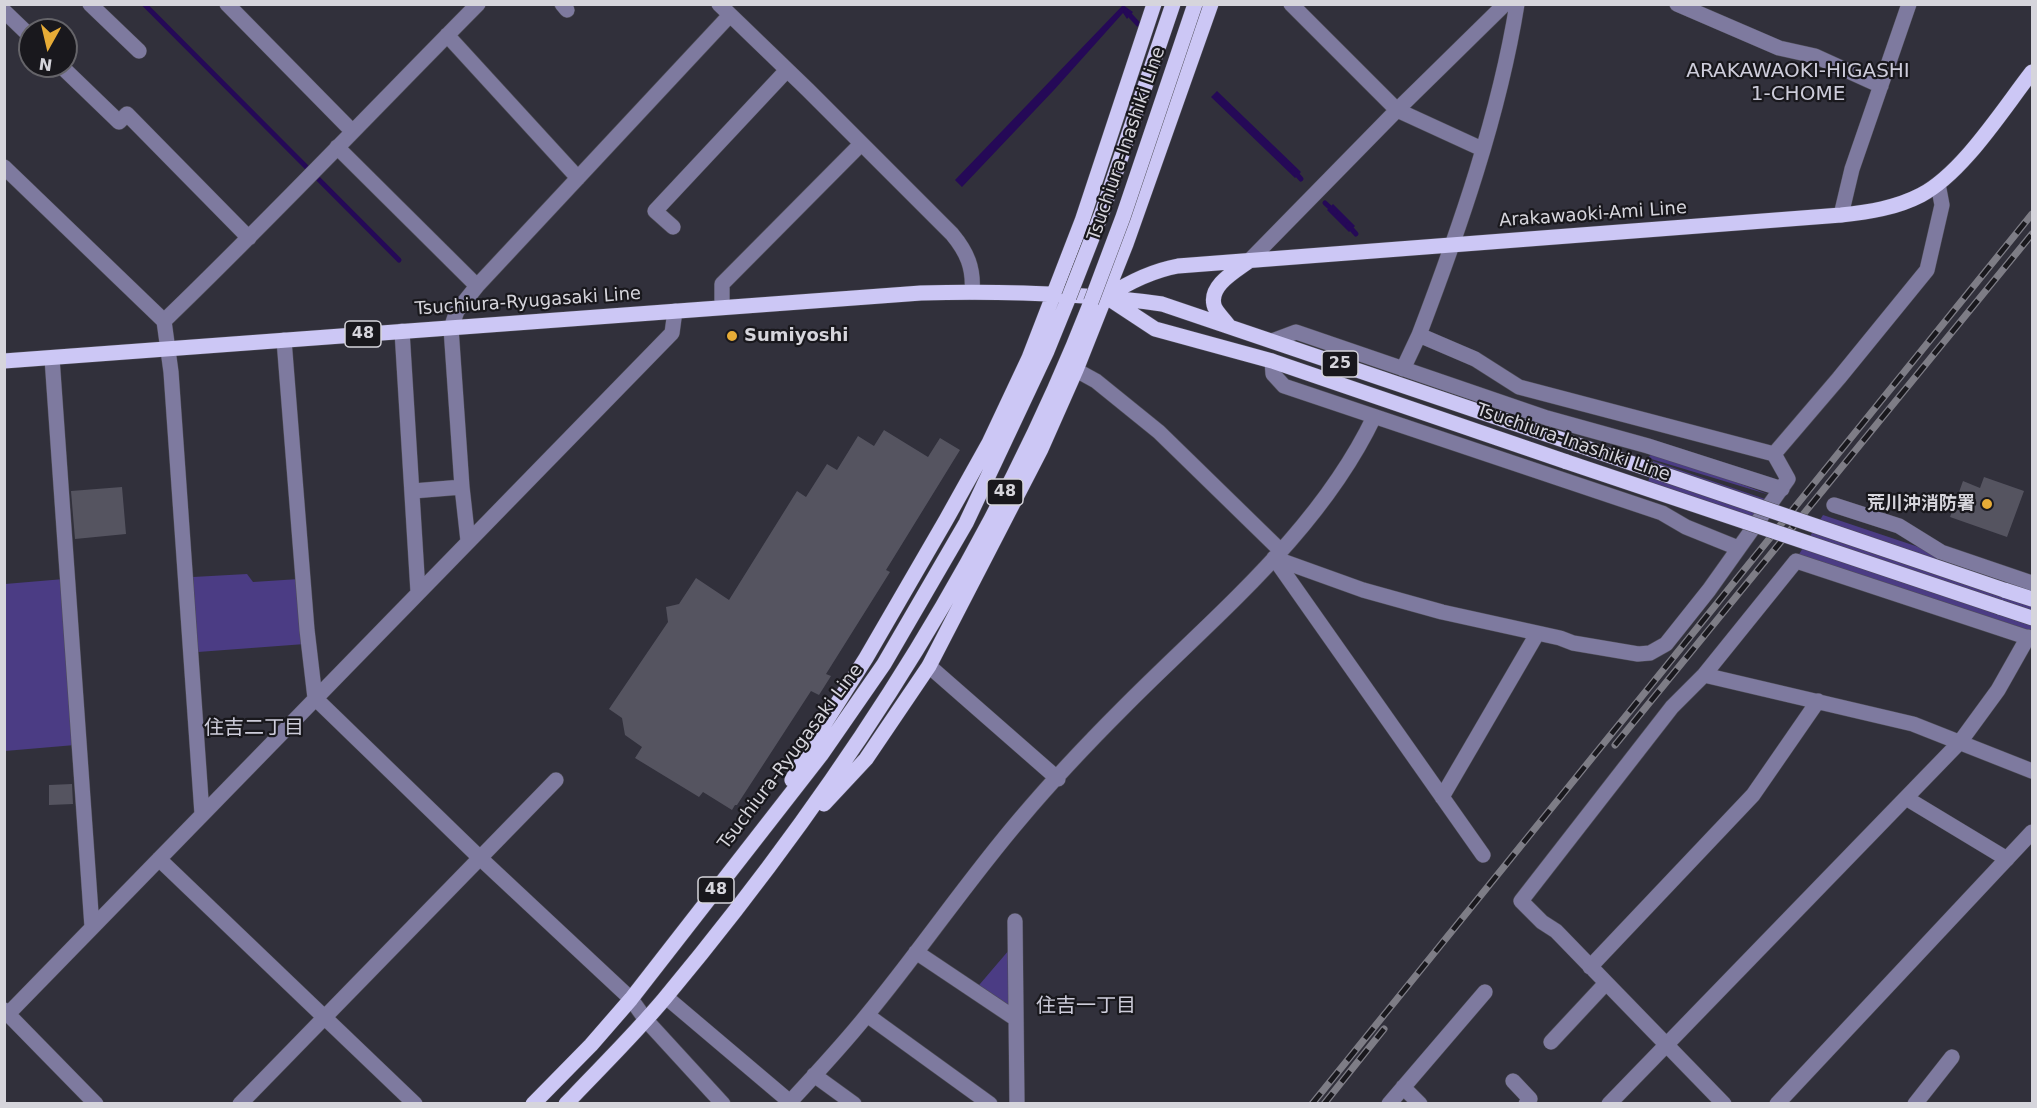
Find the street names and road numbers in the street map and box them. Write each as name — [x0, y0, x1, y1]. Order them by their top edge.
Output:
street label: Tsuchiura-Inashiki Line — [1084, 44, 1170, 244]
street label: Arakawaoki-Ami Line — [1498, 198, 1688, 232]
street label: Tsuchiura-Ryugasaki Line — [414, 283, 642, 321]
road number: 48 — [345, 321, 381, 347]
road number: 25 — [1322, 351, 1358, 377]
street label: Tsuchiura-Inashiki Line — [1473, 400, 1673, 486]
road number: 48 — [987, 479, 1023, 505]
street label: Tsuchiura-Ryugasaki Line — [714, 660, 868, 854]
road number: 48 — [698, 877, 734, 903]

